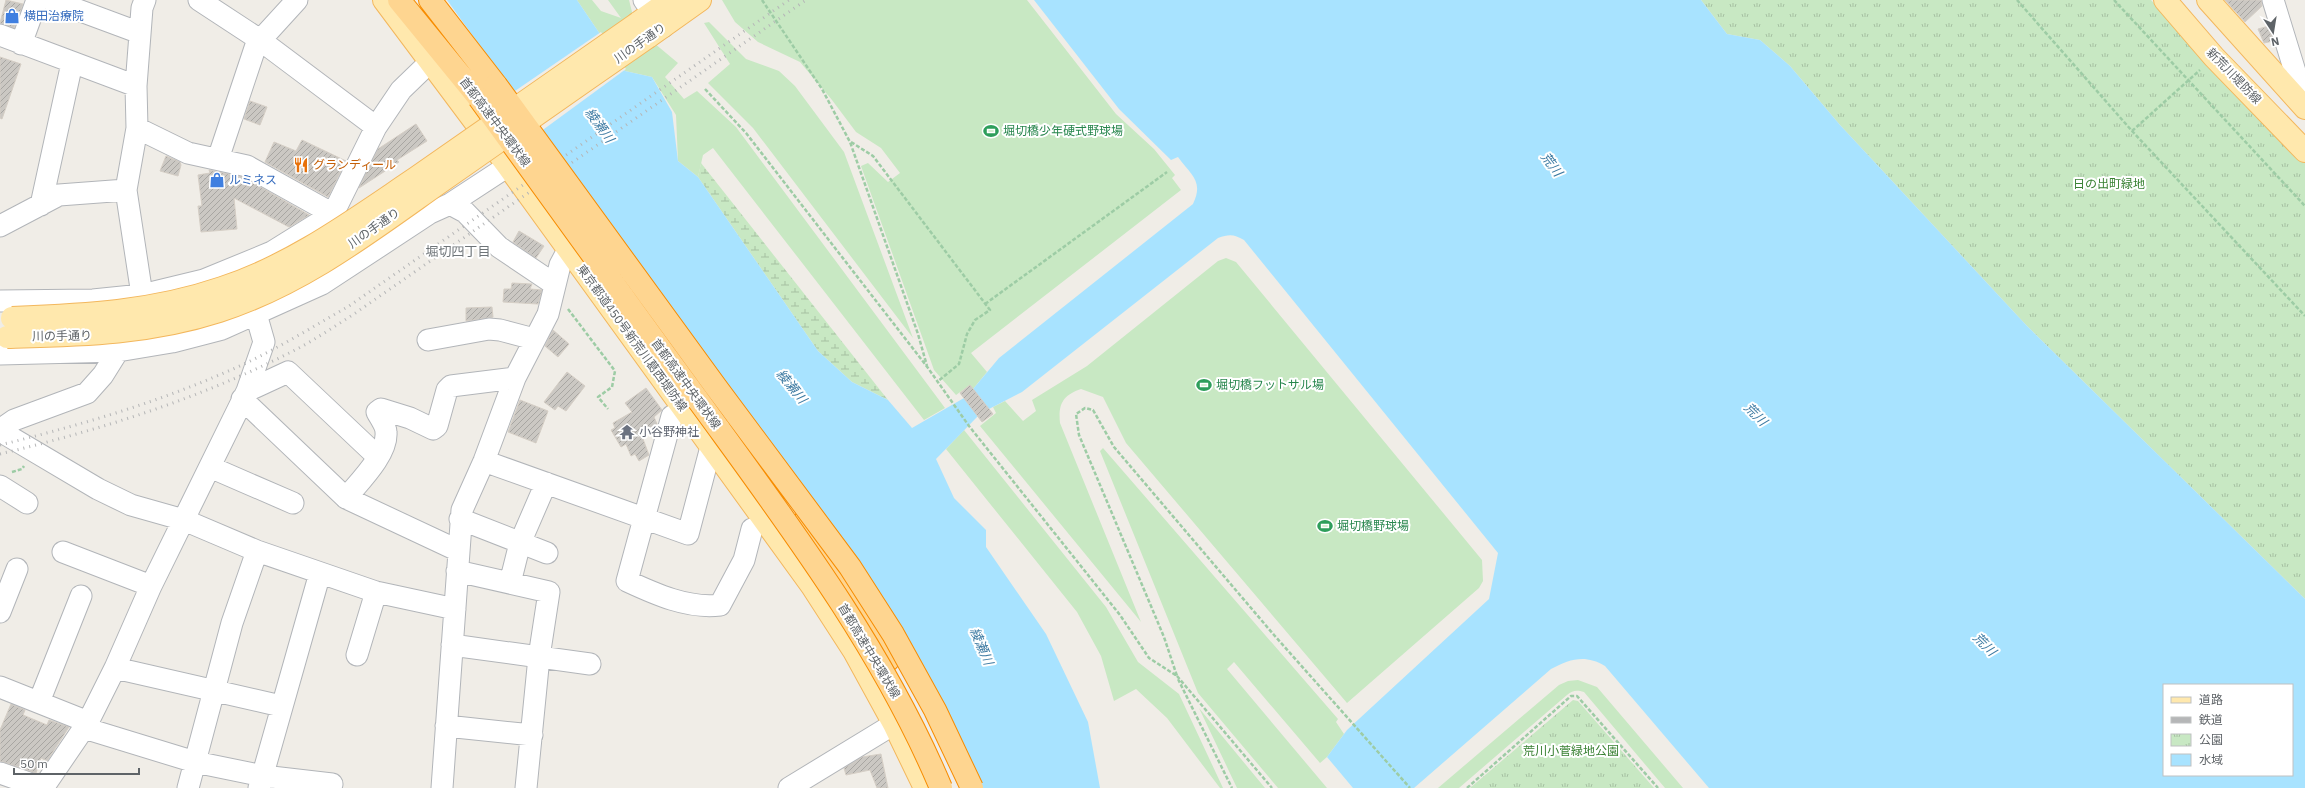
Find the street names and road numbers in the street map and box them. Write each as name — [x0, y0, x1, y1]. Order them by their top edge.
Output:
street label: 川の手通り — [611, 19, 669, 66]
street label: 新荒川堤防線 — [2204, 45, 2265, 107]
street label: 首都高速中央環状線 — [457, 74, 534, 169]
street label: 川の手通り — [345, 204, 403, 251]
street label: 東京都道450号新荒川葛西堤防線 — [574, 261, 691, 414]
street label: 川の手通り — [32, 327, 92, 344]
street label: 首都高速中央環状線 — [649, 336, 724, 432]
street label: 首都高速中央環状線 — [835, 601, 904, 701]

